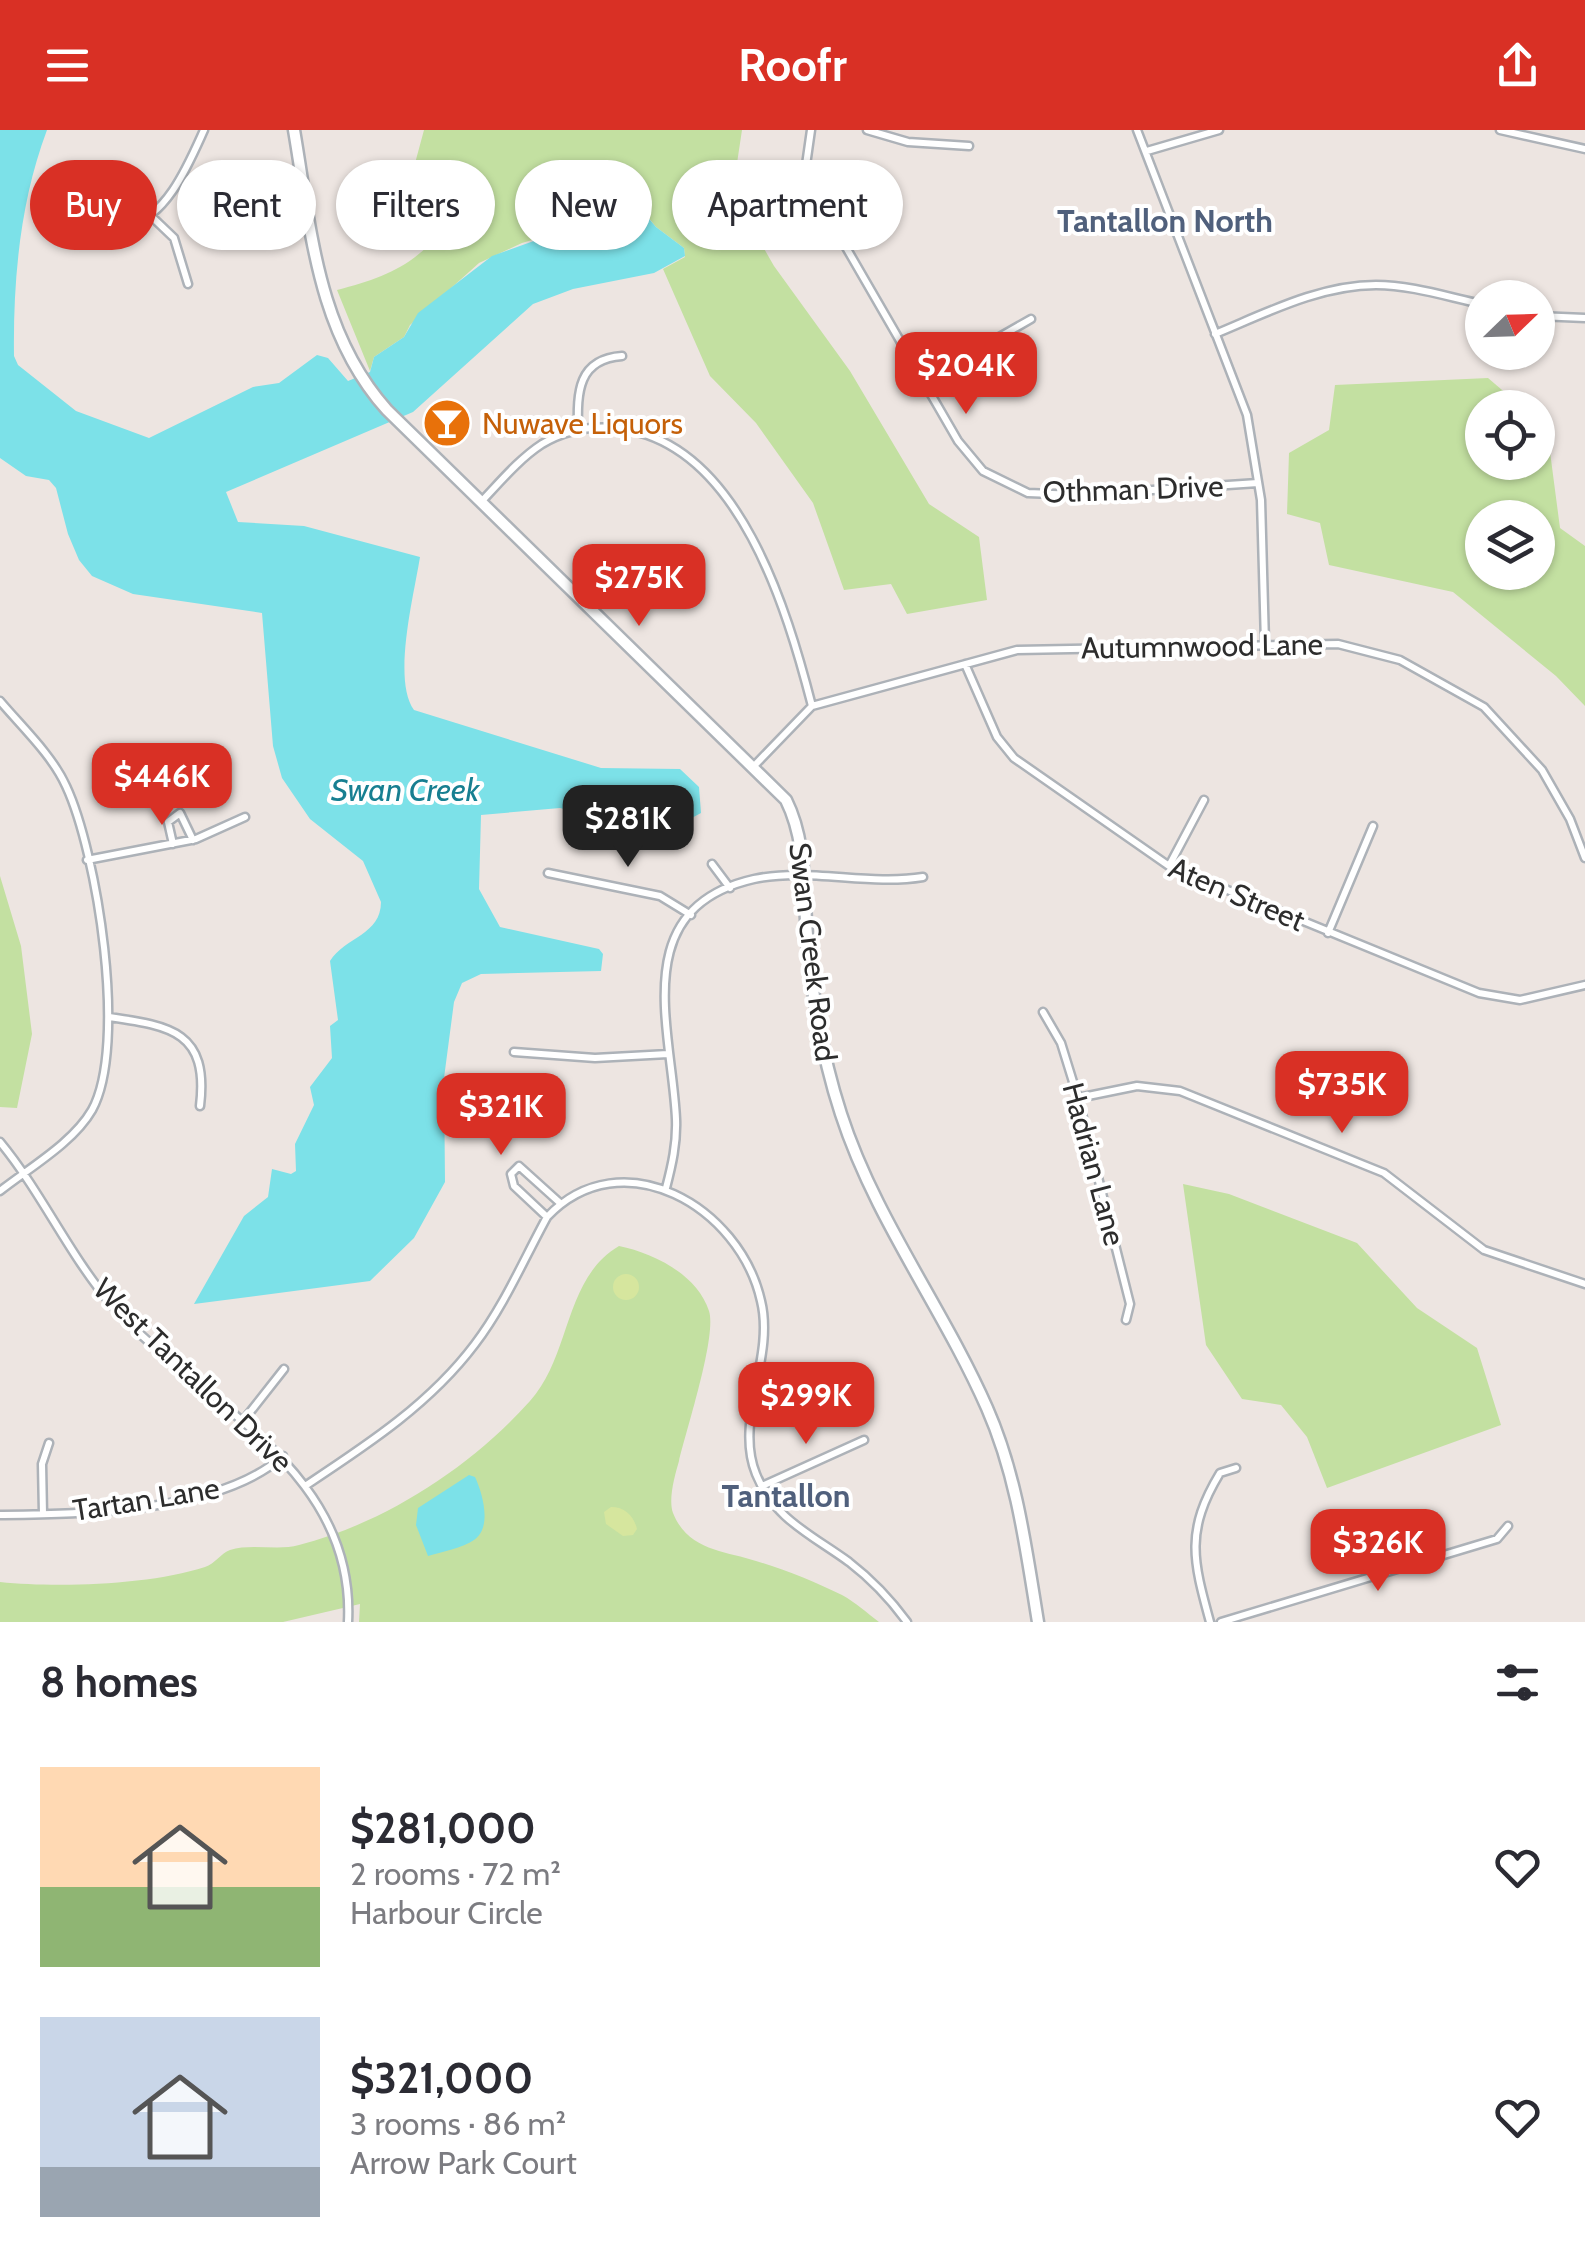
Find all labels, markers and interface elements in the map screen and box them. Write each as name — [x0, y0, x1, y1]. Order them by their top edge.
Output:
icon: menu — [40, 38, 95, 93]
text: Roofr — [738, 38, 847, 92]
icon: share — [1490, 38, 1545, 93]
chip: Buy — [30, 160, 157, 250]
chip: Rent — [177, 160, 316, 250]
chip: Filters — [336, 160, 495, 250]
chip: New — [515, 160, 652, 250]
chip: Apartment — [672, 160, 903, 250]
district label: Tantallon North — [1057, 201, 1273, 240]
north arrow — [1465, 280, 1555, 370]
map controls — [1465, 280, 1555, 590]
pin: $204K — [896, 332, 1036, 417]
text: $204K — [917, 345, 1015, 384]
button: locate — [1465, 390, 1555, 480]
bar icon: Nuwave Liquors — [421, 397, 473, 449]
place label: Nuwave Liquors — [482, 405, 683, 442]
street label: Othman Drive — [1042, 467, 1224, 511]
button: layers — [1465, 500, 1555, 590]
pin: $275K — [569, 544, 709, 629]
text: $275K — [594, 557, 684, 596]
street label: Autumnwood Lane — [1081, 625, 1323, 667]
pin: $446K — [92, 743, 232, 828]
text: $446K — [114, 756, 210, 795]
water label: Swan Creek — [331, 770, 481, 809]
pin: $281K — [558, 785, 698, 870]
text: $281K — [585, 798, 671, 837]
street label: Swan Creek Road — [781, 841, 845, 1063]
street label: Aten Street — [1164, 849, 1310, 939]
pin: $735K — [1272, 1051, 1412, 1136]
text: $735K — [1297, 1064, 1387, 1103]
pin: $321K — [431, 1073, 571, 1158]
street label: Hadrian Lane — [1054, 1078, 1134, 1250]
text: $321K — [459, 1086, 543, 1125]
street label: West Tantallon Drive — [86, 1270, 300, 1480]
pin: $299K — [736, 1362, 876, 1447]
text: $299K — [760, 1375, 852, 1414]
street label: Tartan Lane — [70, 1469, 222, 1529]
district label: Tantallon — [722, 1476, 850, 1515]
pin: $326K — [1308, 1509, 1448, 1594]
text: $326K — [1333, 1522, 1423, 1561]
icon: filters — [1490, 1655, 1545, 1710]
text: 8 homes — [40, 1656, 198, 1708]
text: $281,000 — [350, 1802, 536, 1854]
icon: home — [120, 1807, 240, 1927]
icon: heart — [1490, 1840, 1545, 1895]
text: 2 rooms · 72 m² — [350, 1854, 561, 1893]
text: Harbour Circle — [350, 1893, 543, 1932]
text: $321,000 — [350, 2052, 533, 2104]
icon: home — [120, 2057, 240, 2177]
icon: heart — [1490, 2090, 1545, 2145]
text: 3 rooms · 86 m² — [350, 2104, 566, 2143]
text: Arrow Park Court — [350, 2143, 577, 2182]

